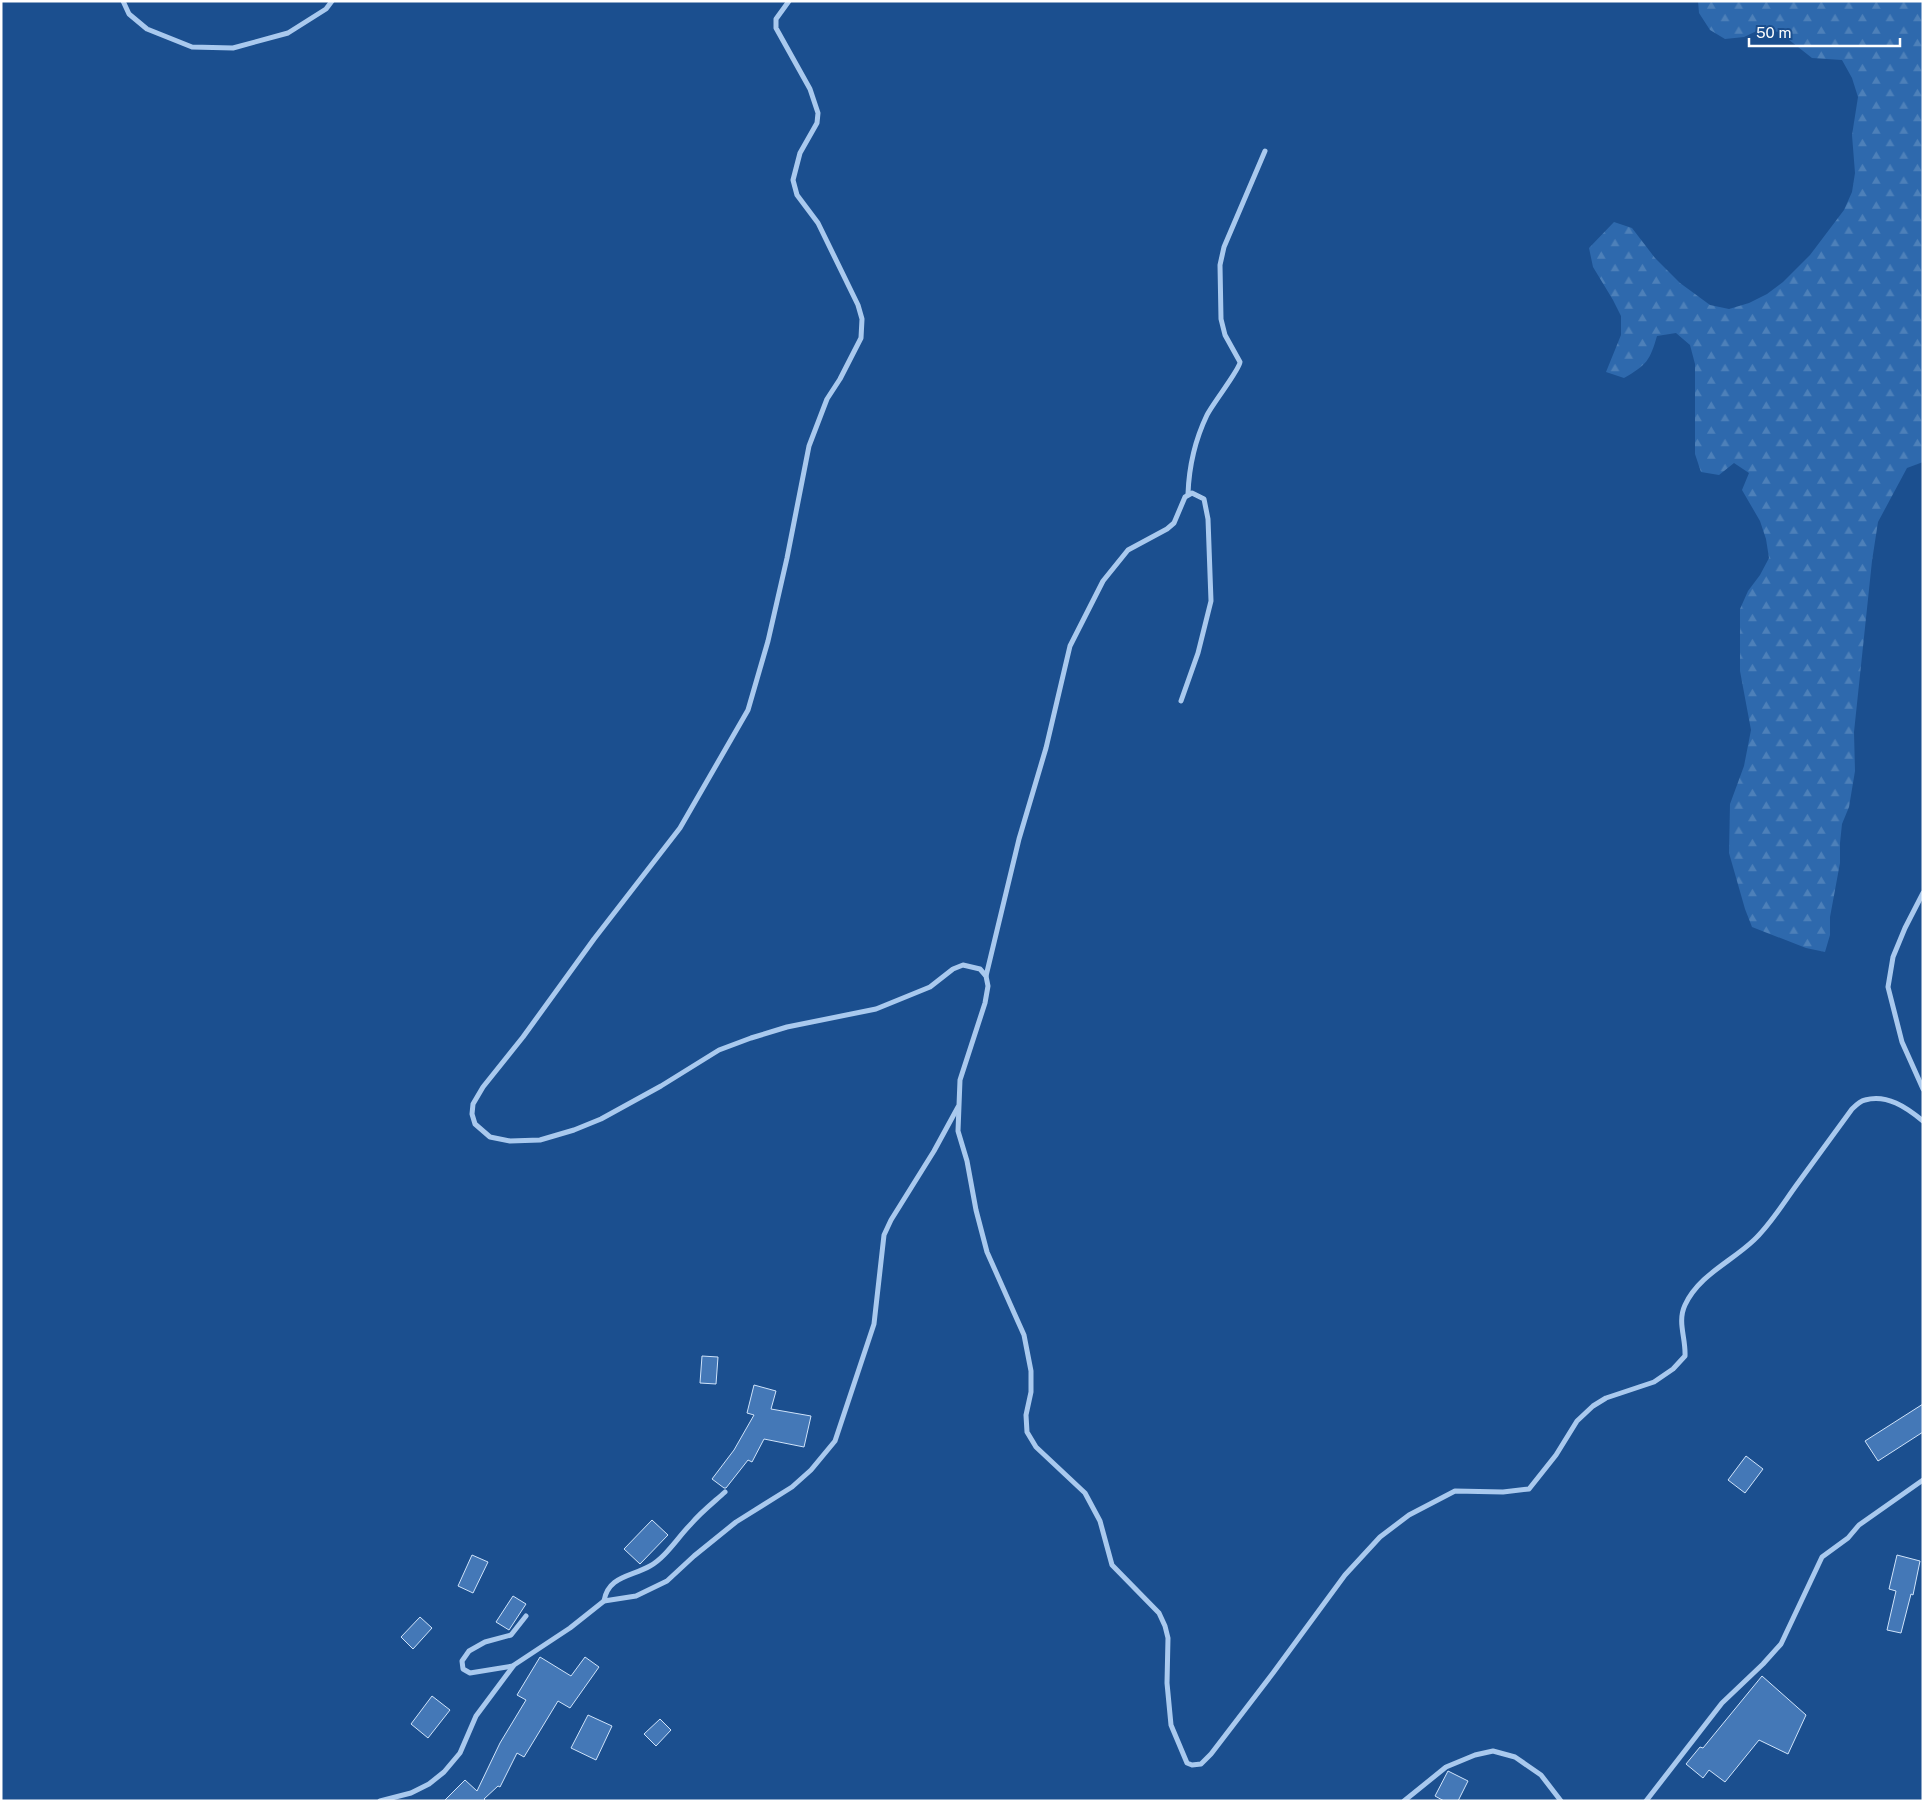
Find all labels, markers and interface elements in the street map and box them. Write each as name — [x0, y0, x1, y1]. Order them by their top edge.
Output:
scale bar — [1749, 15, 1900, 47]
text: 50 m — [1756, 24, 1791, 41]

